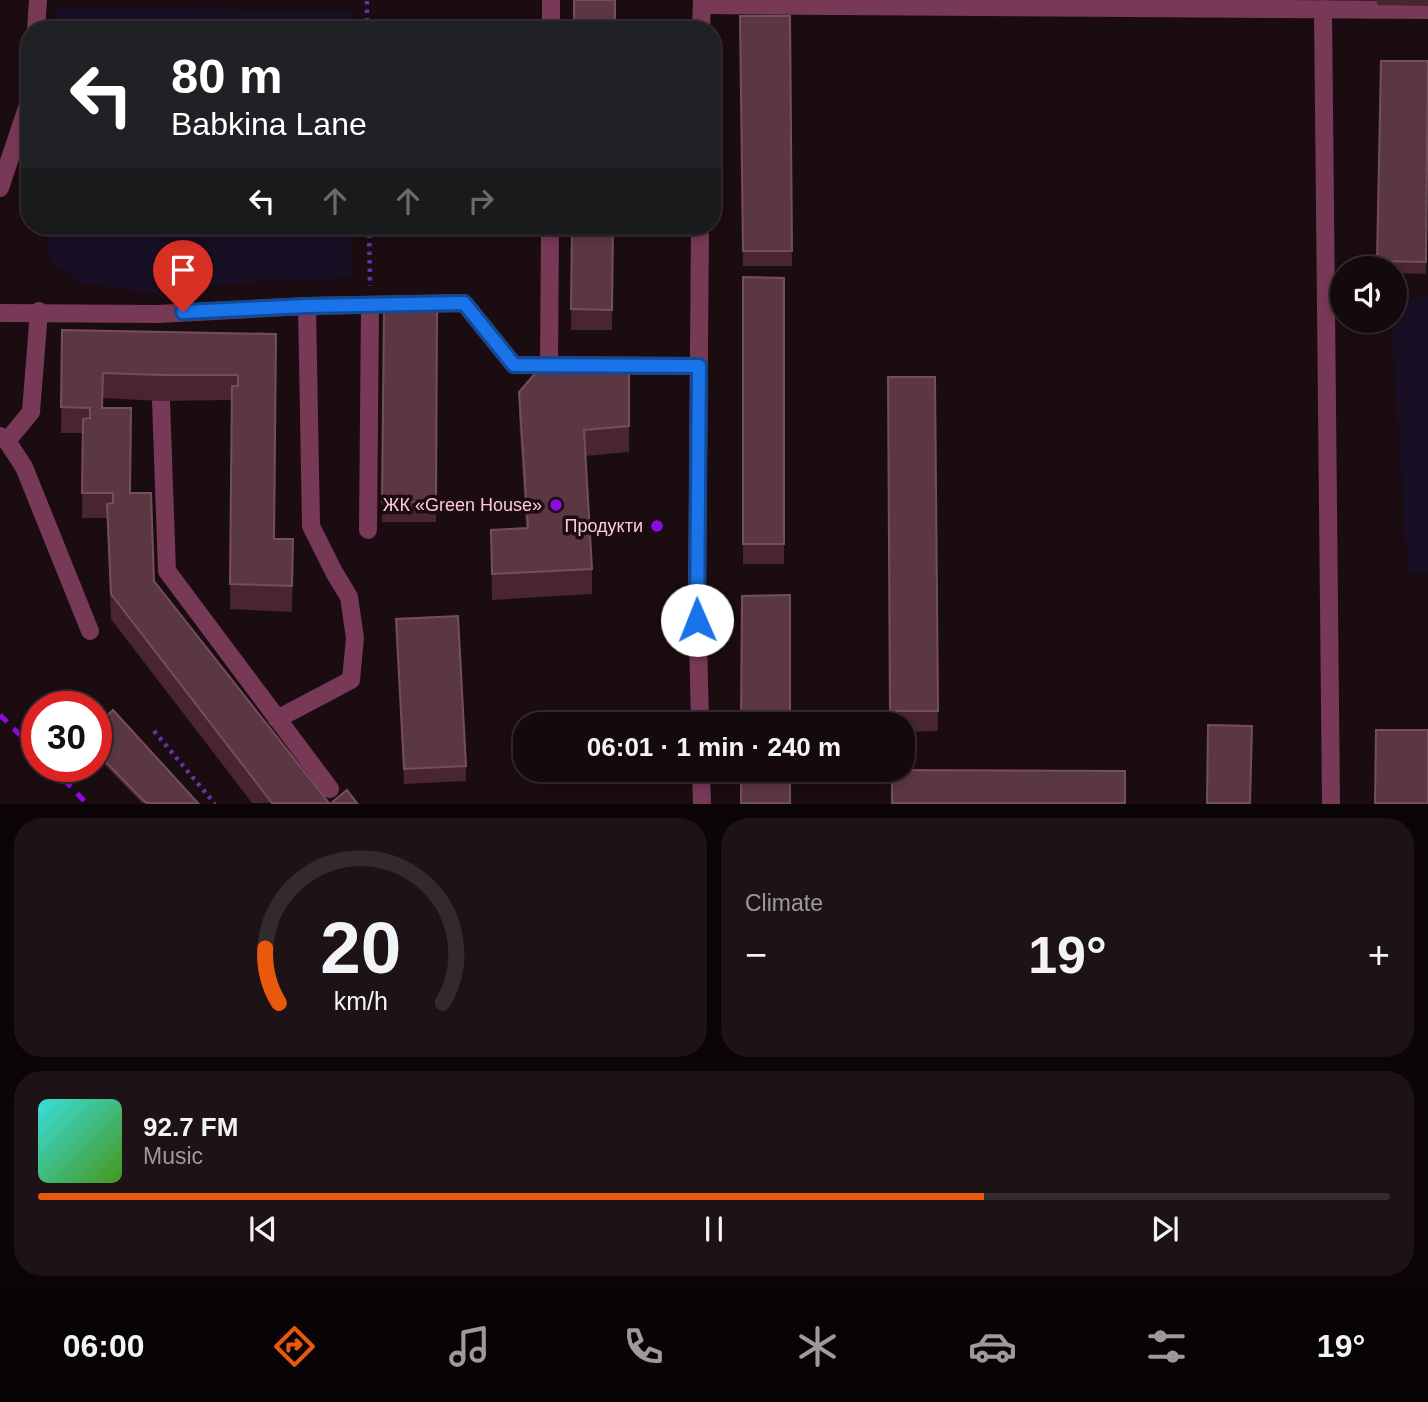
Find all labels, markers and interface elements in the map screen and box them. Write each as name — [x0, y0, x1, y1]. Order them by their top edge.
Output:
icon: left — [56, 49, 147, 140]
text: 80 m — [171, 49, 283, 103]
text: Babkina Lane — [171, 106, 367, 142]
icon: left — [243, 182, 281, 220]
icon: ahead — [316, 182, 354, 220]
icon: ahead — [389, 182, 427, 220]
icon: right — [462, 182, 500, 220]
pin — [153, 240, 213, 312]
icon: arrive — [164, 251, 202, 289]
map controls — [1330, 256, 1407, 333]
button: sound — [1330, 256, 1407, 333]
place label: ЖК «Green House» — [383, 495, 542, 515]
marker: ЖК «Green House» — [548, 497, 564, 513]
place label: Продукти — [565, 516, 643, 536]
marker: Продукти — [649, 518, 665, 534]
position arrow — [660, 583, 734, 657]
speed limit sign: 30 — [21, 691, 112, 782]
text: 06:01 · 1 min · 240 m — [587, 732, 841, 762]
text: Climate — [745, 890, 823, 916]
text: 20 — [320, 908, 401, 989]
text: 19° — [1028, 926, 1107, 984]
text: − — [745, 934, 767, 976]
text: + — [1368, 934, 1390, 976]
text: km/h — [333, 987, 388, 1015]
text: 92.7 FM — [143, 1112, 238, 1142]
text: Music — [143, 1143, 203, 1169]
icon: previous — [244, 1210, 282, 1248]
icon: pause — [695, 1210, 733, 1248]
icon: next — [1146, 1210, 1184, 1248]
icon: directions — [270, 1322, 319, 1371]
icon: music — [445, 1322, 494, 1371]
icon: phone — [619, 1322, 668, 1371]
icon: climate — [793, 1322, 842, 1371]
icon: car — [968, 1322, 1017, 1371]
icon: filters — [1142, 1322, 1191, 1371]
text: 06:00 — [63, 1328, 145, 1364]
text: 19° — [1317, 1328, 1365, 1364]

